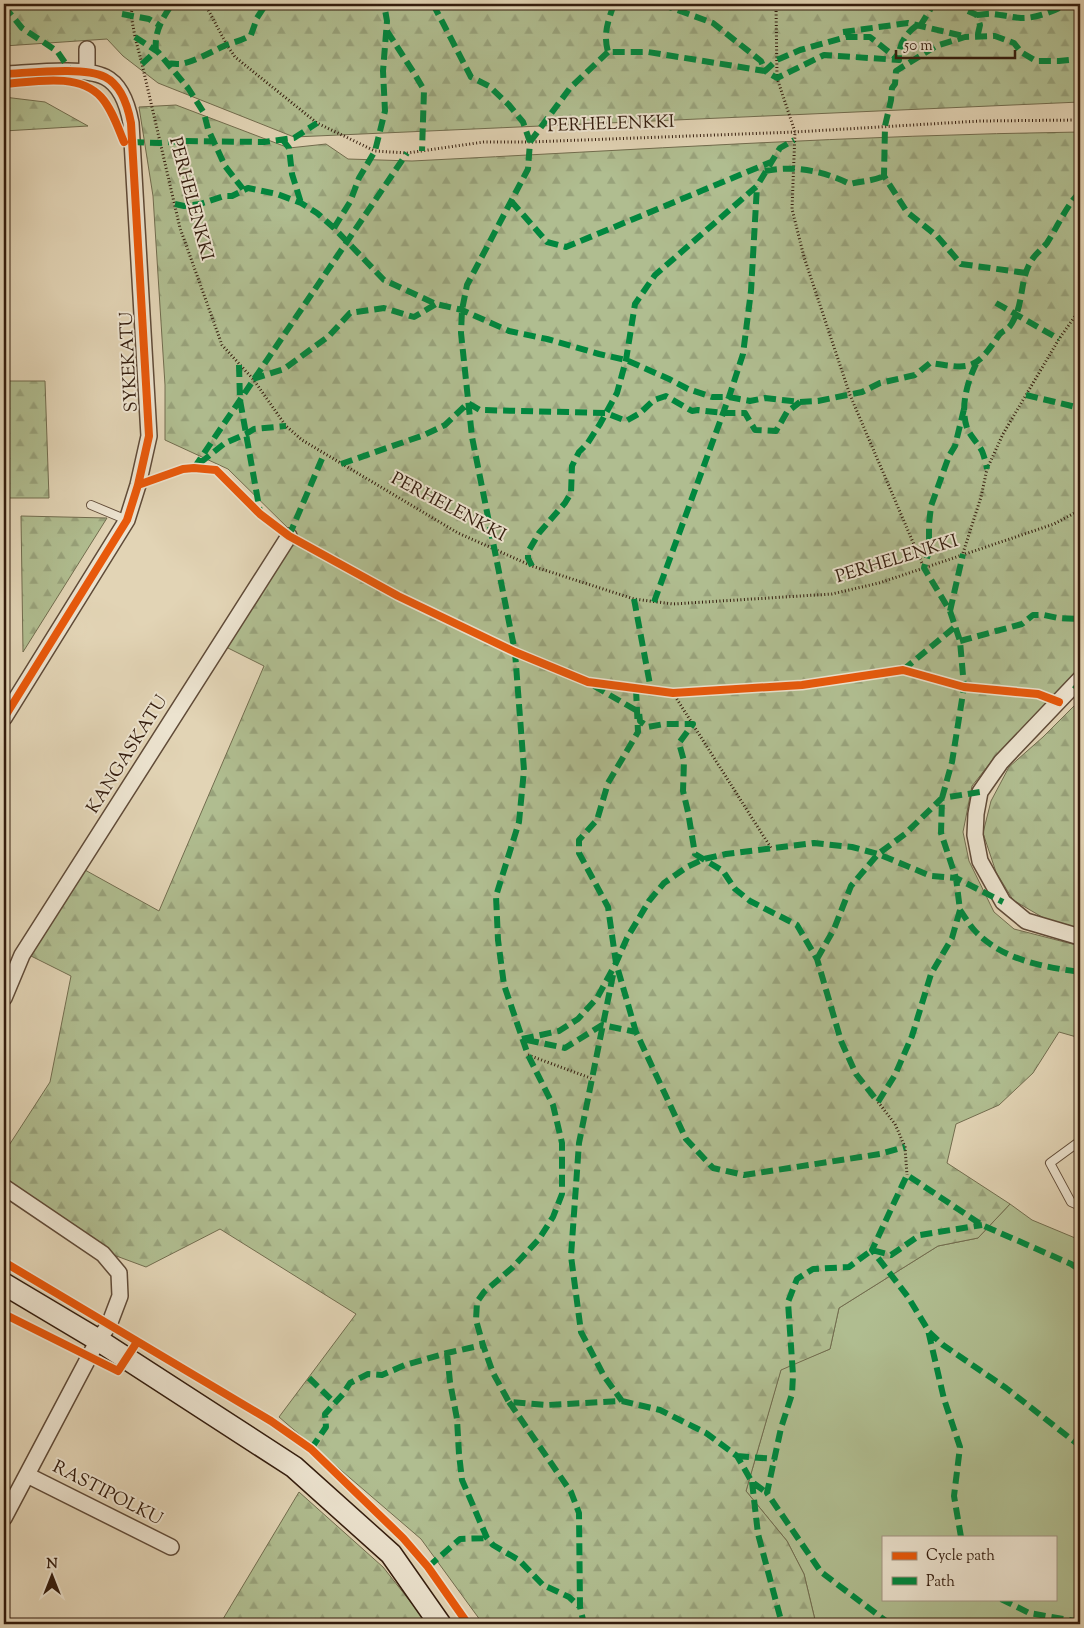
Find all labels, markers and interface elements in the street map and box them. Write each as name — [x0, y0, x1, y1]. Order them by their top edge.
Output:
scale bar — [896, 28, 1015, 60]
text: 50 m — [903, 36, 933, 57]
street label: PERHELENKKI — [547, 110, 675, 140]
street label: PERHELENKKI — [161, 134, 219, 264]
street label: SYKEKATU — [114, 311, 146, 413]
street label: PERHELENKKI — [386, 467, 510, 549]
street label: PERHELENKKI — [832, 529, 962, 591]
street label: KANGASKATU — [81, 691, 175, 819]
street label: RASTIPOLKU — [48, 1455, 167, 1533]
legend — [882, 1536, 1056, 1600]
text: Cycle path — [926, 1546, 995, 1567]
north arrow — [28, 1550, 78, 1600]
text: N — [46, 1555, 58, 1575]
text: Path — [926, 1572, 955, 1593]

